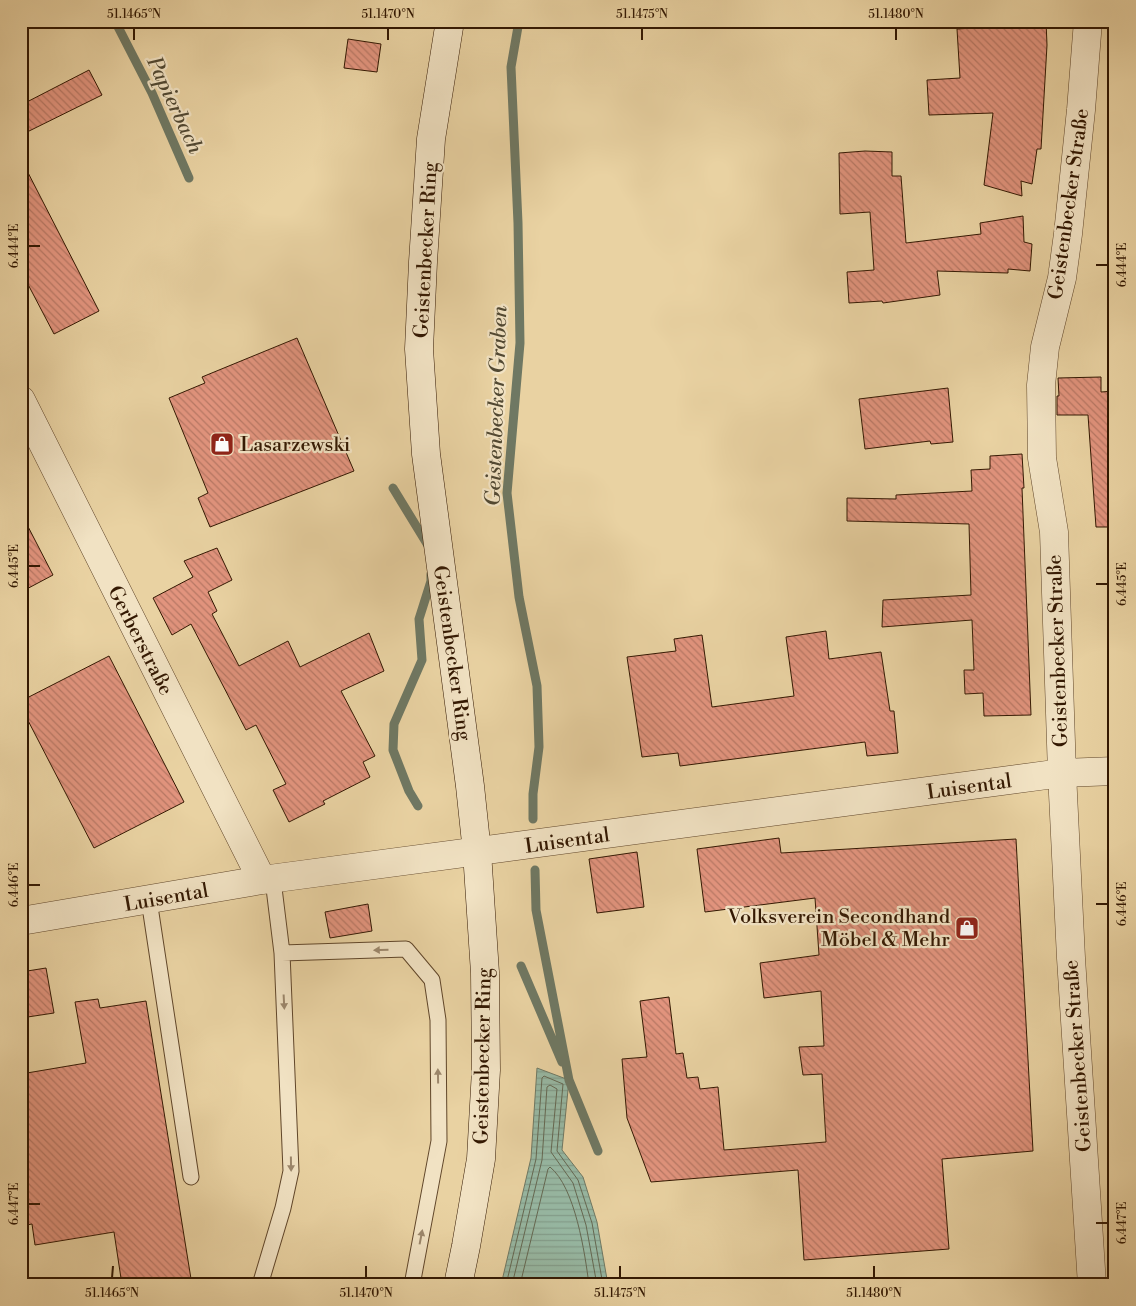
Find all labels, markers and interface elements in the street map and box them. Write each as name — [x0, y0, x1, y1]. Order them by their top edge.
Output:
text: 51.1465°N — [107, 7, 161, 22]
text: 51.1470°N — [361, 7, 415, 22]
text: 51.1475°N — [616, 7, 668, 22]
text: 51.1480°N — [868, 7, 924, 22]
water label: Papierbach — [140, 52, 208, 158]
street label: Geistenbecker Straße — [1044, 107, 1095, 301]
street label: Geistenbecker Ring — [409, 161, 444, 339]
text: 6.444°E — [7, 224, 22, 268]
text: 6.444°E — [1115, 243, 1130, 287]
water label: Geistenbecker Graben — [481, 305, 513, 507]
shop icon: Lasarzewski — [209, 431, 235, 457]
place label: Lasarzewski — [240, 433, 351, 458]
text: 6.445°E — [7, 544, 22, 588]
street label: Geistenbecker Straße — [1043, 554, 1074, 748]
text: 6.445°E — [1115, 562, 1130, 606]
street label: Geistenbecker Ring — [427, 564, 476, 743]
street label: Gerberstraße — [101, 582, 178, 700]
street label: Luisental — [925, 769, 1013, 806]
street label: Luisental — [523, 823, 611, 860]
text: 6.446°E — [7, 863, 22, 907]
street label: Luisental — [122, 879, 211, 918]
text: 6.446°E — [1115, 882, 1130, 926]
place label: Volksverein Secondhand Möbel & Mehr — [726, 905, 951, 953]
shop icon: Volksverein Secondhand Möbel & Mehr — [954, 915, 980, 941]
one-way arrow — [372, 946, 388, 954]
street label: Geistenbecker Straße — [1059, 959, 1098, 1153]
street label: Geistenbecker Ring — [469, 967, 498, 1145]
one-way arrow — [280, 994, 288, 1010]
one-way arrow — [434, 1068, 442, 1084]
one-way arrow — [287, 1157, 295, 1173]
text: 6.447°E — [7, 1183, 22, 1225]
text: 6.447°E — [1115, 1202, 1130, 1244]
one-way arrow — [417, 1228, 425, 1244]
text: 51.1465°N — [85, 1286, 139, 1301]
text: 51.1470°N — [339, 1286, 393, 1301]
text: 51.1475°N — [594, 1286, 646, 1301]
text: 51.1480°N — [846, 1286, 902, 1301]

